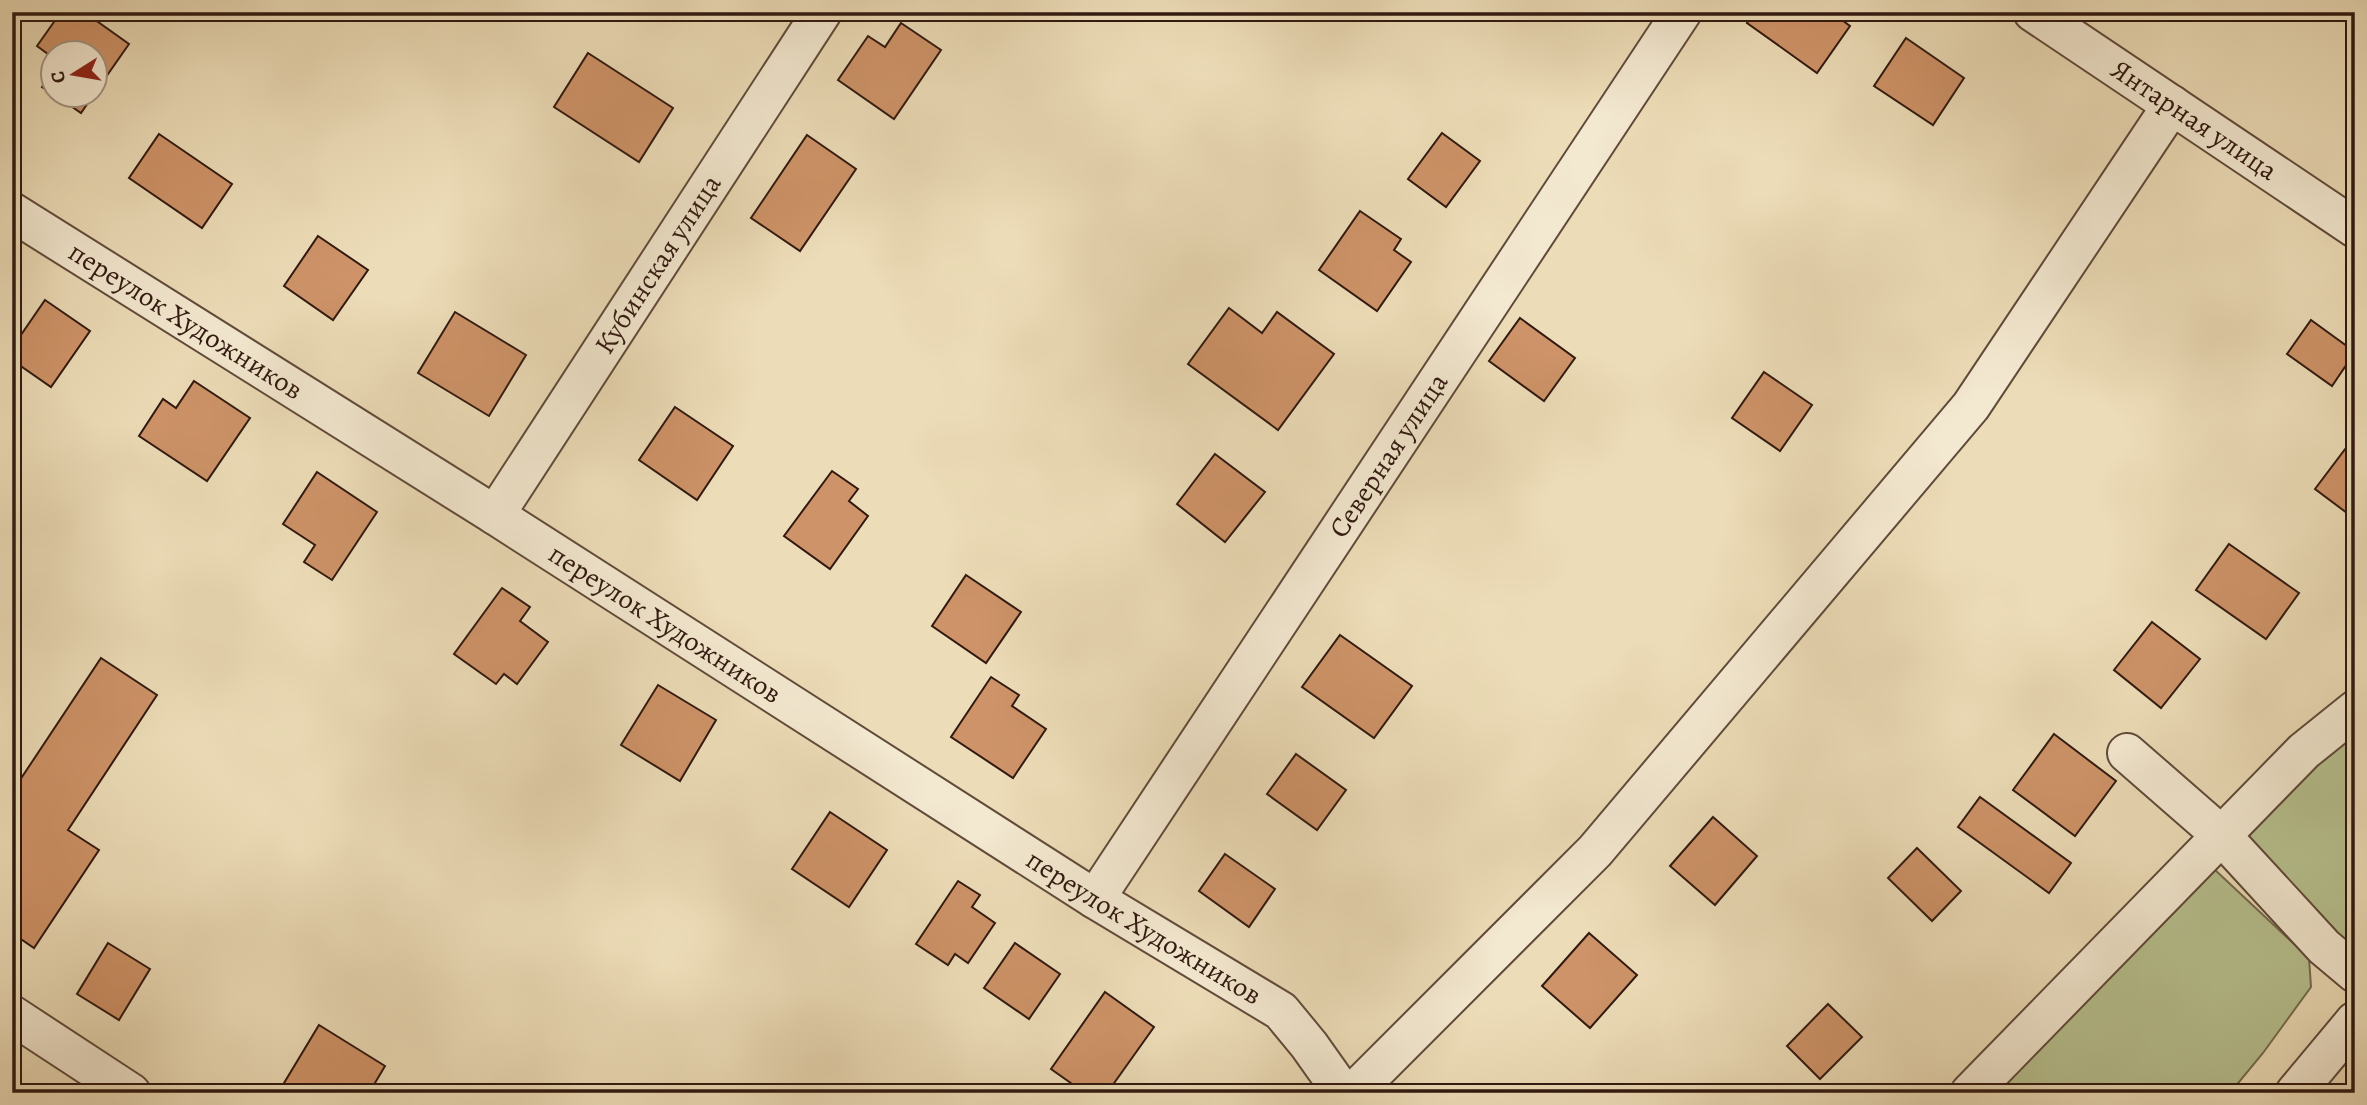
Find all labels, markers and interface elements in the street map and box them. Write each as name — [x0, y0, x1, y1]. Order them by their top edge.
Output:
north arrow — [38, 38, 108, 108]
street label: Янтарная улица — [2103, 51, 2285, 190]
text: С — [44, 69, 72, 85]
street label: Кубинская улица — [586, 167, 730, 361]
street label: переулок Художников — [61, 233, 310, 409]
street label: Северная улица — [1320, 365, 1457, 545]
street label: переулок Художников — [541, 535, 789, 713]
street label: переулок Художников — [1019, 841, 1269, 1014]

